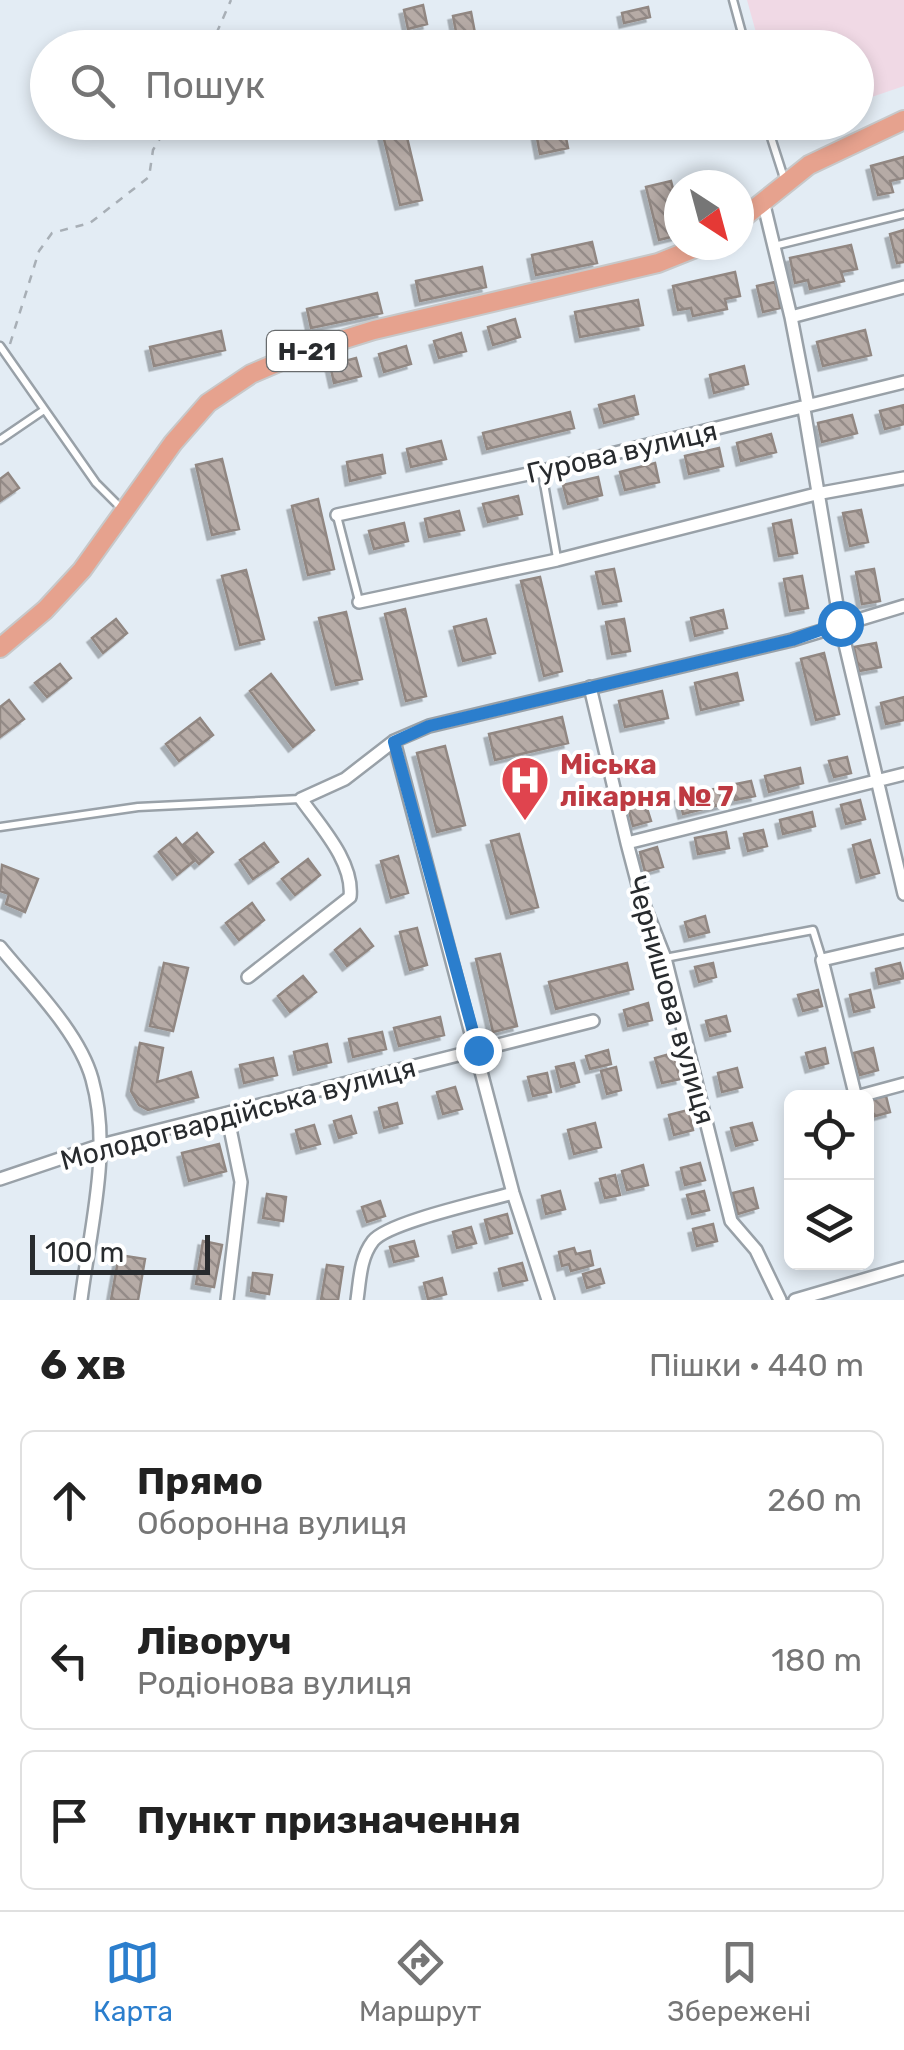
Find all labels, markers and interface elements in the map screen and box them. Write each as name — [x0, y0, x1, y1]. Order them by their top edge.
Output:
search box — [30, 30, 874, 140]
icon: search — [65, 58, 120, 113]
text: Пошук — [145, 62, 265, 108]
north arrow — [664, 170, 754, 260]
road number: Н-21 — [267, 331, 347, 371]
street label: Гурова вулиця — [523, 414, 721, 490]
route start — [818, 601, 864, 647]
place label: Міська лікарня № 7 — [560, 748, 734, 813]
hospital icon: Міська лікарня № 7 — [499, 754, 551, 822]
street label: Чернишова вулиця — [620, 872, 722, 1128]
route end — [456, 1028, 502, 1074]
street label: Молодогвардійська вулиця — [57, 1051, 419, 1177]
map controls — [784, 1090, 874, 1270]
button: locate — [784, 1090, 874, 1180]
button: layers — [784, 1180, 874, 1270]
scale bar — [30, 1230, 210, 1274]
text: 100 m — [45, 1236, 124, 1269]
text: 6 хв — [40, 1340, 126, 1390]
text: Пішки · 440 m — [649, 1346, 864, 1384]
text: Прямо — [137, 1458, 263, 1504]
icon: ahead — [42, 1473, 97, 1528]
text: 260 m — [767, 1481, 862, 1519]
text: Оборонна вулиця — [137, 1504, 407, 1542]
text: Ліворуч — [137, 1618, 292, 1664]
icon: left — [42, 1633, 97, 1688]
text: 180 m — [771, 1641, 862, 1679]
text: Родіонова вулиця — [137, 1664, 412, 1702]
icon: arrive — [42, 1793, 97, 1848]
text: Пункт призначення — [137, 1797, 521, 1843]
tab: Карта — [93, 1935, 173, 2028]
tab: Маршрут — [359, 1935, 481, 2028]
tab: Збережені — [667, 1935, 811, 2028]

